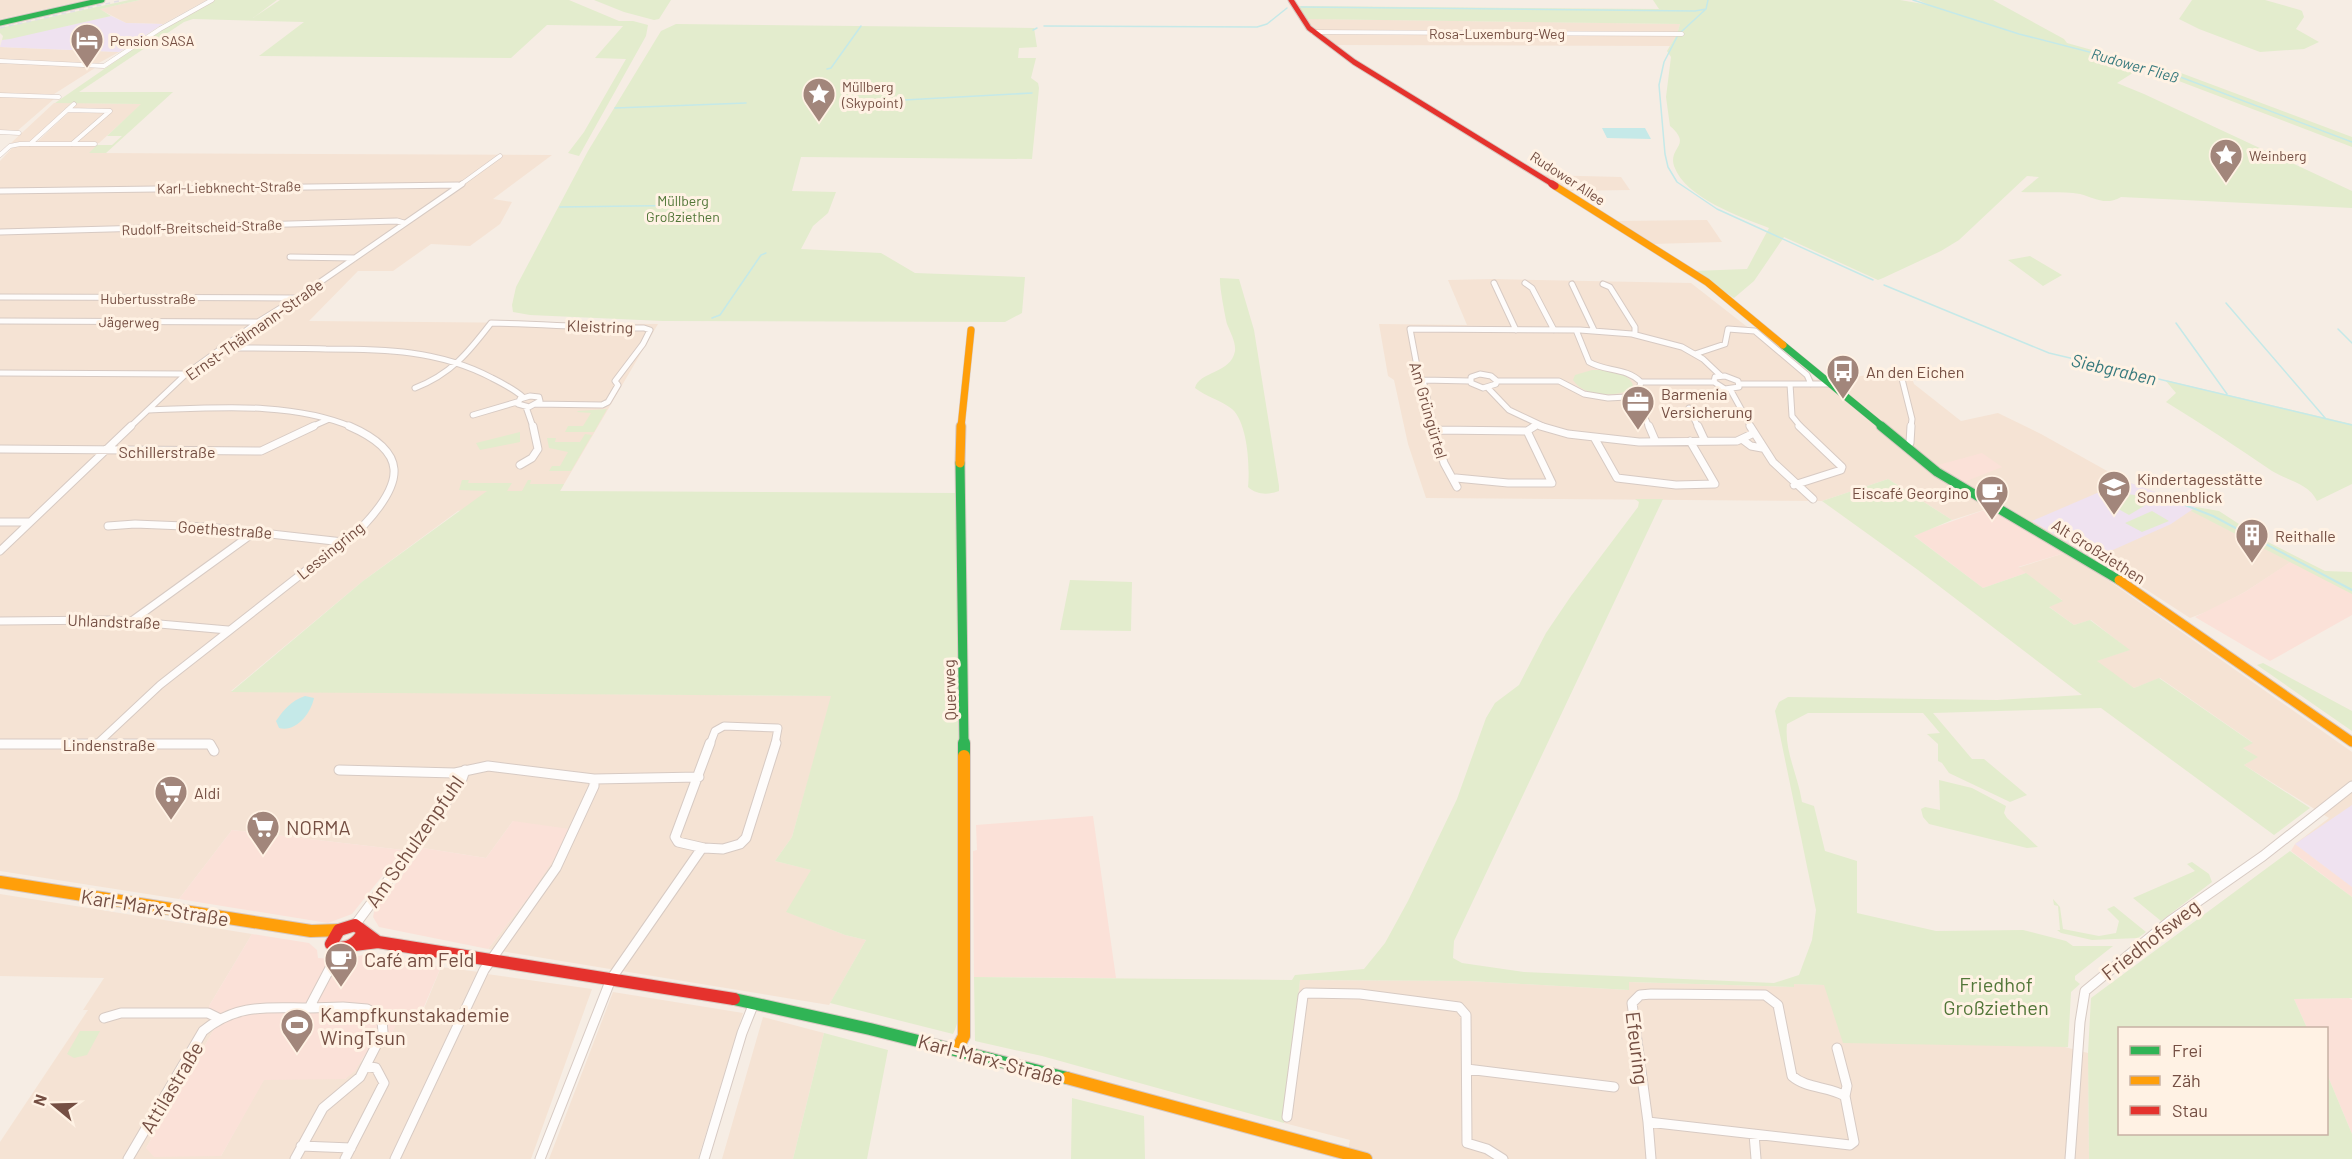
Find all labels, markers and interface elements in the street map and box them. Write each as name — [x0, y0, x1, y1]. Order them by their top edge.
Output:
hotel icon: Pension SASA — [69, 22, 105, 69]
street label: Rosa-Luxemburg-Weg — [1429, 25, 1565, 42]
place label: Pension SASA — [110, 32, 195, 49]
water label: Rudower Fließ — [2089, 44, 2181, 86]
place icon: Müllberg (Skypoint) — [801, 76, 837, 123]
place label: Müllberg (Skypoint) — [841, 78, 903, 111]
place icon: Weinberg — [2208, 137, 2244, 184]
street label: Rudower Allee — [1527, 147, 1609, 209]
place label: Weinberg — [2249, 147, 2307, 164]
street label: Karl-Liebknecht-Straße — [157, 177, 301, 197]
park label: Müllberg Großziethen — [646, 192, 720, 225]
street label: Rudolf-Breitscheid-Straße — [121, 216, 283, 238]
street label: Ernst-Thälmann-Straße — [181, 274, 327, 384]
street label: Hubertusstraße — [100, 290, 196, 307]
street label: Jägerweg — [99, 313, 159, 331]
street label: Kleistring — [566, 315, 634, 337]
water label: Siebgraben — [2069, 349, 2159, 389]
bus stop icon: An den Eichen — [1825, 353, 1861, 400]
street label: Am Grüngürtel — [1406, 359, 1452, 461]
place label: An den Eichen — [1866, 362, 1964, 381]
office icon: Barmenia Versicherung — [1620, 384, 1656, 431]
place label: Barmenia Versicherung — [1661, 384, 1753, 421]
street label: Schillerstraße — [119, 442, 215, 461]
school or university icon: Kindertagesstätte Sonnenblick — [2096, 469, 2132, 516]
place label: Kindertagesstätte Sonnenblick — [2137, 469, 2263, 506]
cafe icon: Eiscafé Georgino — [1974, 474, 2010, 521]
place label: Eiscafé Georgino — [1852, 483, 1969, 502]
street label: Alt Großziethen — [2049, 515, 2149, 587]
street label: Goethestraße — [177, 516, 273, 542]
street label: Lessingring — [293, 517, 367, 583]
building icon: Reithalle — [2234, 517, 2270, 564]
place label: Reithalle — [2275, 526, 2336, 545]
street label: Uhlandstraße — [67, 610, 161, 632]
street label: Querweg — [938, 659, 960, 721]
street label: Lindenstraße — [63, 735, 155, 754]
street label: Am Schulzenpfuhl — [360, 770, 468, 912]
supermarket icon: Aldi — [153, 774, 189, 821]
place label: Aldi — [194, 783, 220, 802]
supermarket icon: NORMA — [245, 809, 281, 856]
place label: NORMA — [286, 815, 351, 839]
street label: Karl-Marx-Straße — [79, 883, 231, 931]
street label: Friedhofsweg — [2096, 893, 2204, 985]
cafe icon: Café am Feld — [323, 941, 359, 988]
place label: Café am Feld — [364, 947, 474, 971]
park label: Friedhof Großziethen — [1943, 972, 2049, 1019]
place label: Kampfkunstakademie WingTsun — [320, 1002, 510, 1049]
sports icon: Kampfkunstakademie WingTsun — [279, 1007, 315, 1054]
street label: Efeuring — [1622, 1010, 1654, 1086]
legend — [2118, 1027, 2328, 1135]
street label: Karl-Marx-Straße — [916, 1028, 1066, 1090]
street label: Attilastraße — [134, 1037, 208, 1137]
text: Frei — [2172, 1039, 2203, 1061]
text: Zäh — [2172, 1069, 2201, 1091]
north arrow — [24, 1075, 84, 1135]
text: N — [29, 1092, 50, 1108]
text: Stau — [2172, 1099, 2208, 1121]

